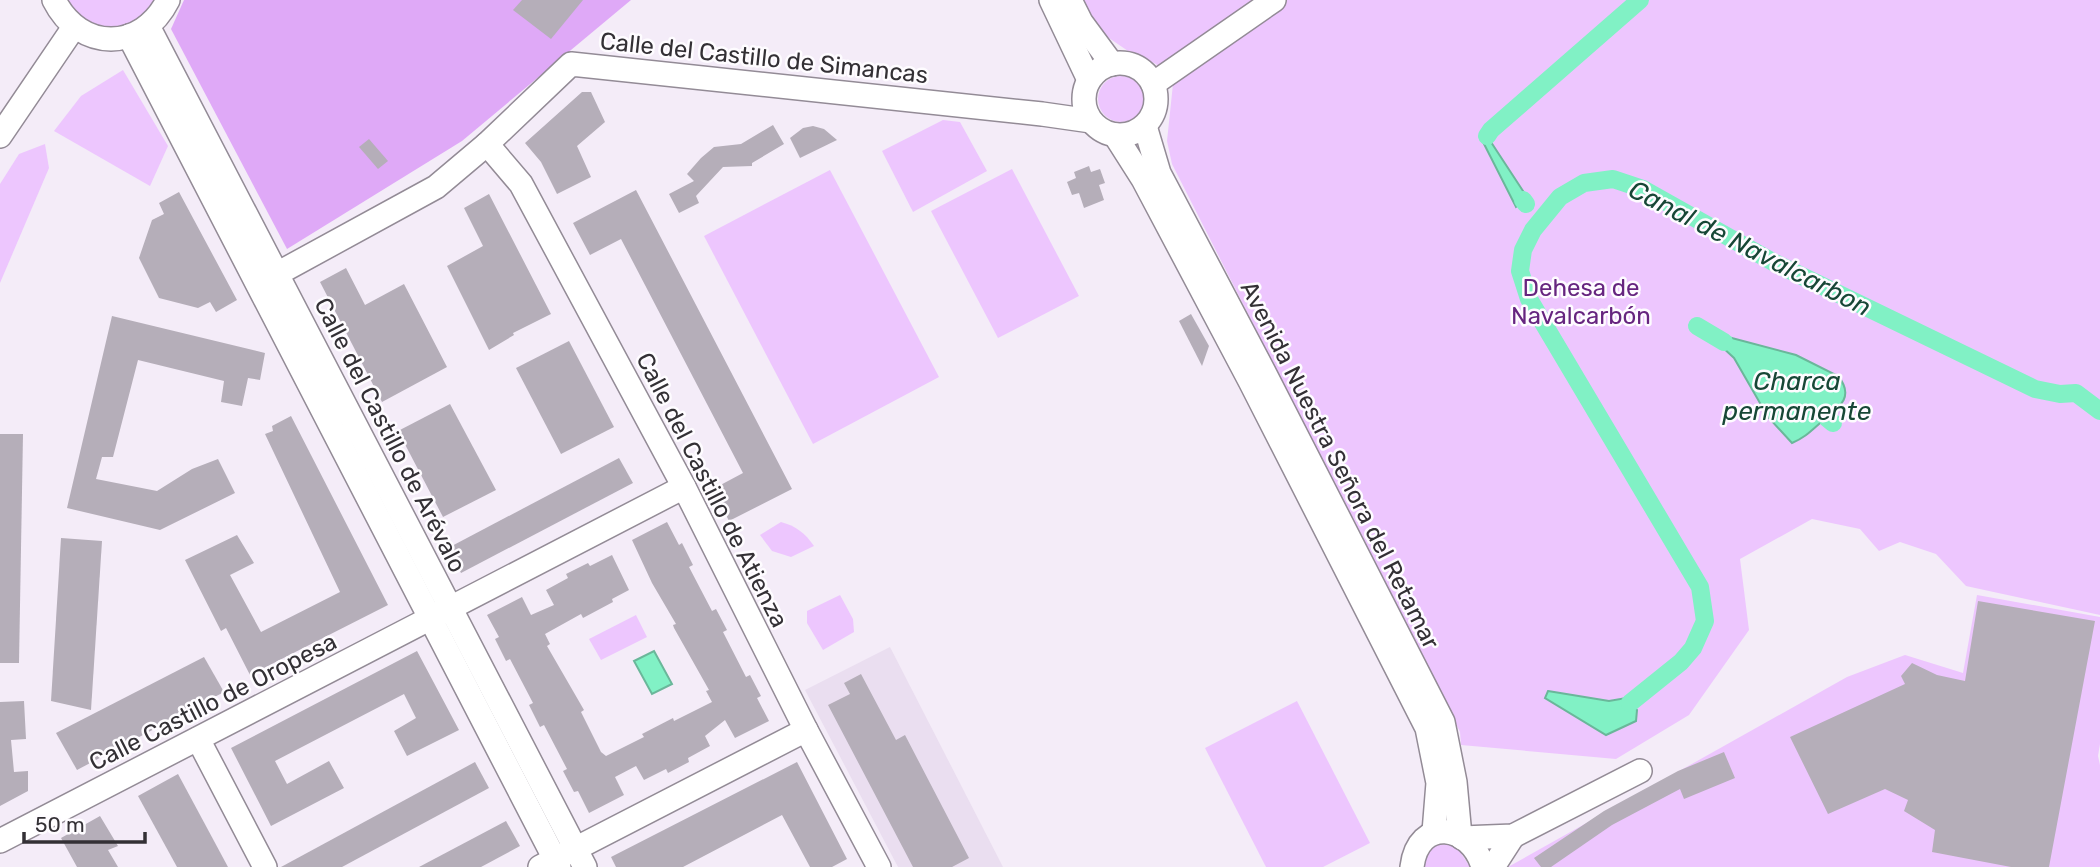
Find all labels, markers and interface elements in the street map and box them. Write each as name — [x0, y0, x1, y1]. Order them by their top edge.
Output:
street label: Calle del Castillo de Simancas — [599, 27, 929, 89]
water label: Canal de Navalcarbon — [1623, 174, 1876, 323]
park label: Dehesa de Navalcarbón — [1511, 274, 1651, 330]
street label: Avenida Nuestra Señora del Retamar — [1235, 276, 1445, 654]
street label: Calle del Castillo de Arévalo — [308, 293, 472, 577]
street label: Calle del Castillo de Atienza — [630, 348, 794, 632]
water label: Charca permanente — [1722, 366, 1872, 427]
street label: Calle Castillo de Oropesa — [85, 627, 341, 777]
scale bar — [24, 800, 145, 844]
text: 50 m — [35, 812, 85, 837]

